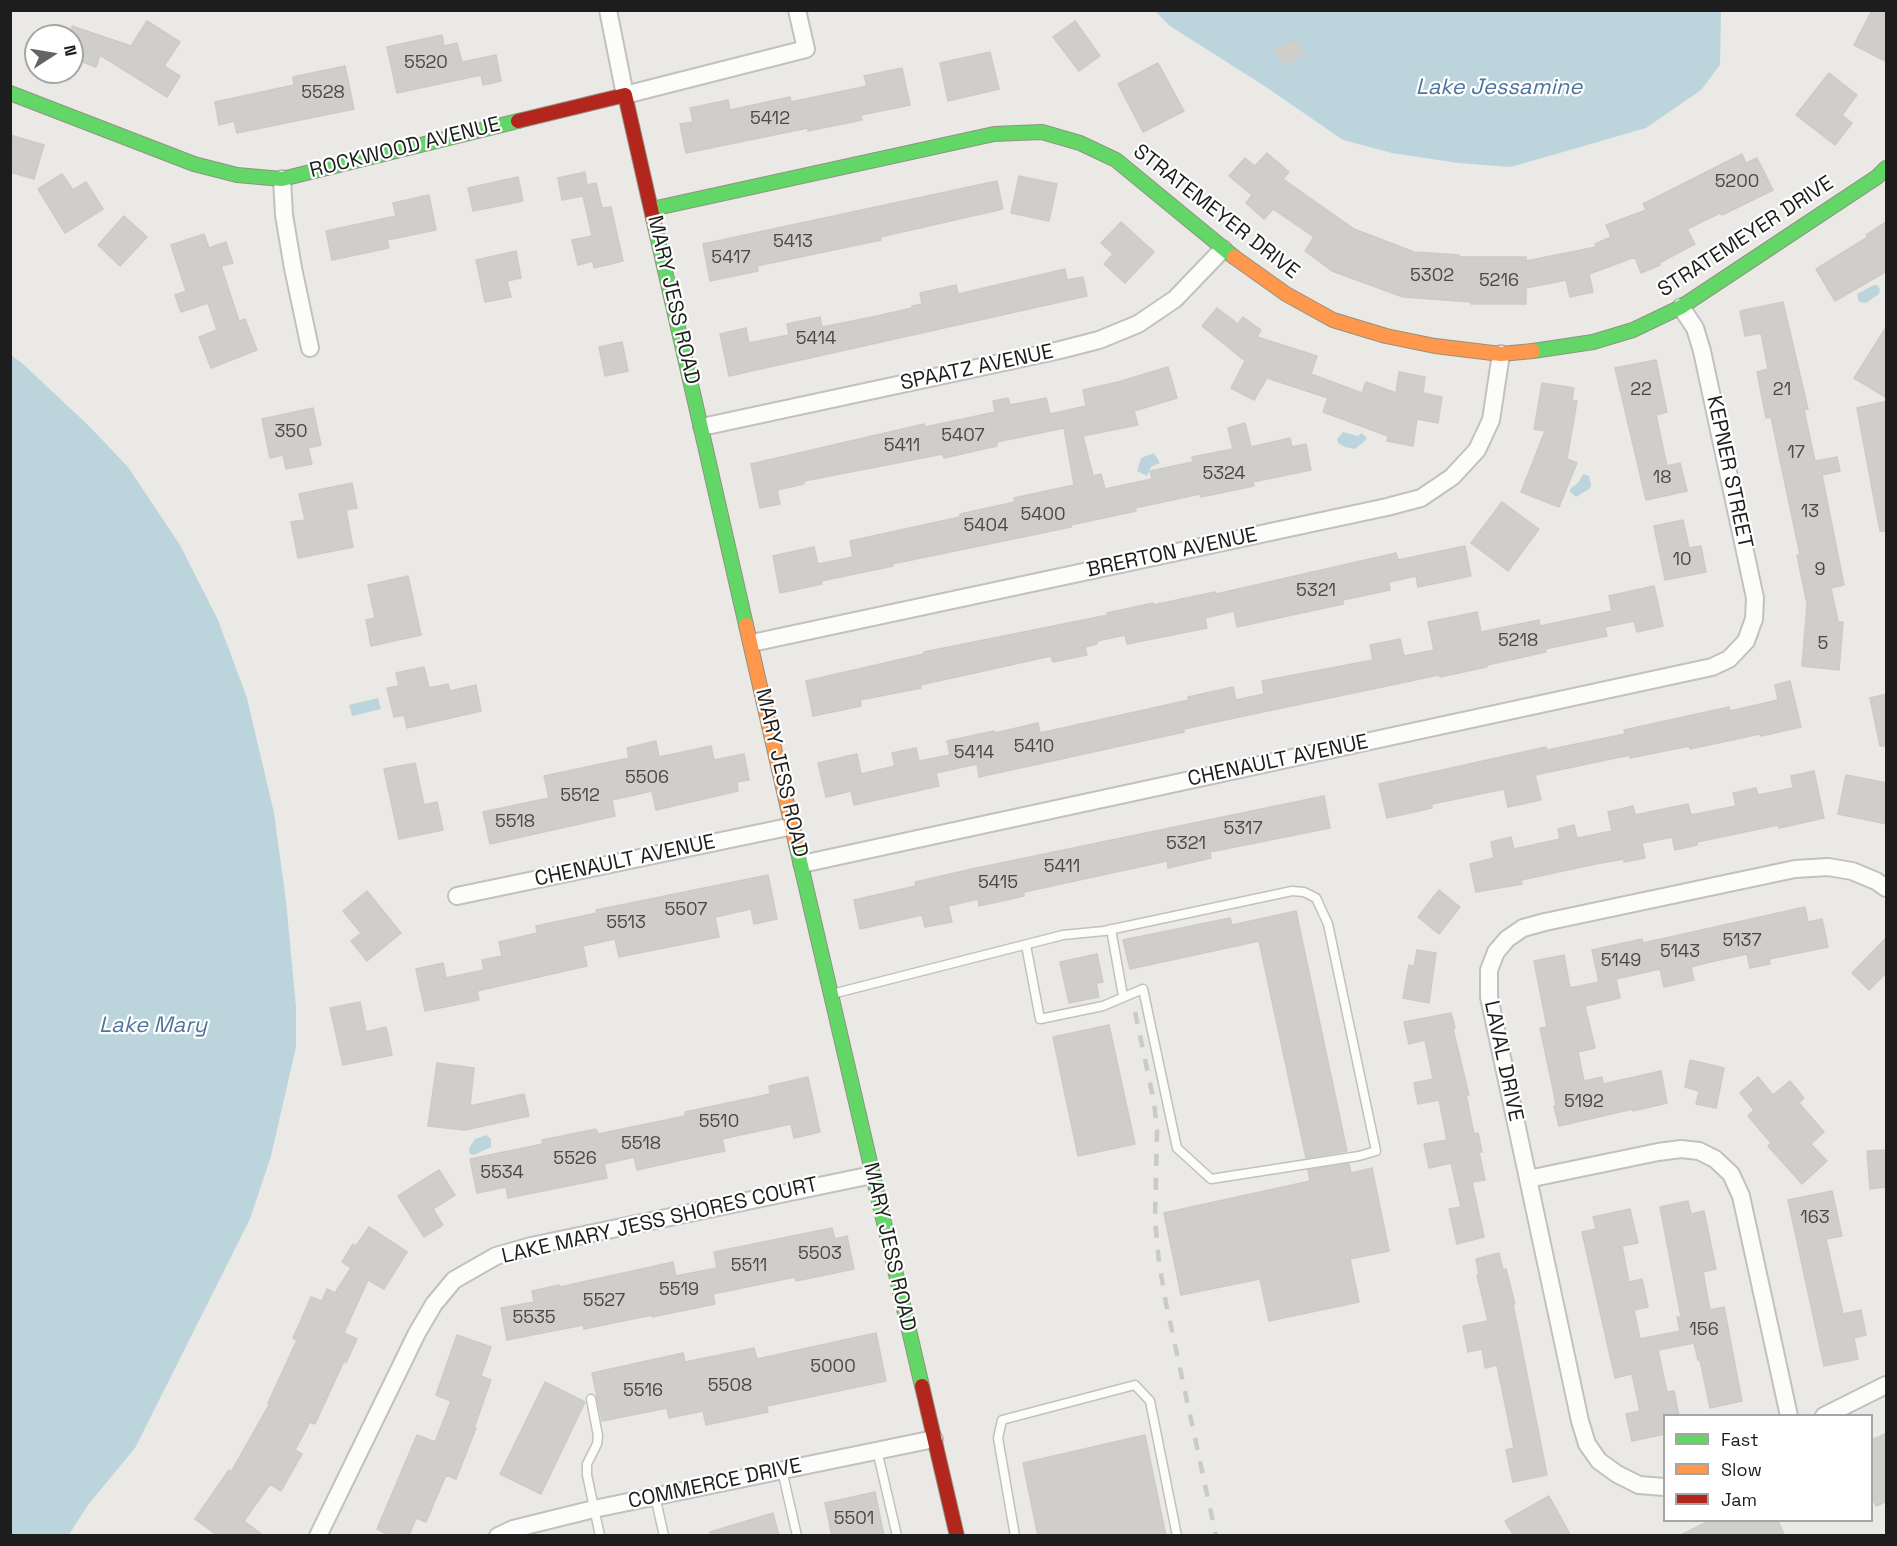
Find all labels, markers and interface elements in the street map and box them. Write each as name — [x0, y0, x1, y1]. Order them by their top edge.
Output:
north arrow — [24, 24, 84, 84]
text: N — [59, 43, 82, 58]
house number: 5520 — [404, 52, 448, 74]
water label: Lake Jessamine — [1416, 75, 1582, 101]
house number: 5528 — [301, 82, 345, 104]
house number: 5412 — [750, 108, 790, 130]
street label: ROCKWOOD AVENUE — [307, 112, 503, 184]
street label: STRATEMEYER DRIVE — [1128, 139, 1304, 285]
street label: STRATEMEYER DRIVE — [1654, 171, 1838, 303]
house number: 5200 — [1715, 171, 1759, 193]
street label: MARY JESS ROAD — [641, 213, 705, 387]
house number: 5413 — [773, 231, 813, 253]
house number: 5417 — [711, 247, 751, 269]
house number: 5302 — [1410, 265, 1454, 287]
house number: 5216 — [1479, 270, 1519, 292]
house number: 5414 — [796, 328, 836, 350]
street label: SPAATZ AVENUE — [898, 339, 1056, 397]
house number: 22 — [1630, 379, 1652, 401]
house number: 21 — [1773, 379, 1791, 401]
street label: KEPNER STREET — [1701, 393, 1757, 551]
house number: 350 — [274, 421, 308, 443]
house number: 5407 — [941, 425, 985, 447]
house number: 5411 — [884, 435, 920, 457]
house number: 17 — [1787, 442, 1805, 464]
house number: 5324 — [1202, 463, 1246, 485]
house number: 18 — [1653, 467, 1671, 489]
house number: 13 — [1801, 501, 1819, 523]
house number: 5400 — [1020, 504, 1066, 526]
house number: 5404 — [964, 515, 1008, 537]
street label: BRERTON AVENUE — [1084, 523, 1260, 583]
house number: 10 — [1672, 549, 1692, 571]
house number: 9 — [1814, 559, 1826, 581]
house number: 5321 — [1296, 580, 1336, 602]
house number: 5218 — [1498, 630, 1538, 652]
house number: 5 — [1818, 633, 1828, 655]
street label: MARY JESS ROAD — [749, 686, 813, 860]
street label: CHENAULT AVENUE — [1185, 730, 1371, 792]
house number: 5410 — [1014, 736, 1054, 758]
house number: 5414 — [954, 742, 994, 764]
house number: 5506 — [625, 767, 669, 789]
house number: 5512 — [560, 785, 600, 807]
house number: 5518 — [495, 811, 535, 833]
house number: 5317 — [1223, 818, 1263, 840]
street label: CHENAULT AVENUE — [532, 830, 718, 892]
house number: 5321 — [1166, 833, 1206, 855]
house number: 5411 — [1044, 856, 1080, 878]
house number: 5415 — [978, 872, 1018, 894]
house number: 5507 — [665, 899, 707, 921]
house number: 5513 — [606, 912, 646, 934]
house number: 5137 — [1722, 930, 1762, 952]
house number: 5143 — [1660, 941, 1700, 963]
house number: 5149 — [1601, 950, 1641, 972]
street label: LAVAL DRIVE — [1478, 998, 1528, 1124]
water label: Lake Mary — [99, 1013, 207, 1039]
house number: 5192 — [1564, 1091, 1604, 1113]
house number: 5510 — [699, 1111, 739, 1133]
house number: 5518 — [621, 1133, 661, 1155]
house number: 5526 — [553, 1148, 597, 1170]
street label: MARY JESS ROAD — [857, 1160, 921, 1334]
house number: 5534 — [480, 1162, 524, 1184]
street label: LAKE MARY JESS SHORES COURT — [499, 1172, 821, 1270]
house number: 163 — [1800, 1207, 1830, 1229]
house number: 5503 — [798, 1243, 842, 1265]
house number: 5511 — [731, 1255, 767, 1277]
house number: 5519 — [659, 1279, 699, 1301]
house number: 5527 — [583, 1290, 625, 1312]
house number: 5535 — [512, 1307, 556, 1329]
house number: 156 — [1689, 1319, 1719, 1341]
house number: 5000 — [810, 1356, 856, 1378]
house number: 5508 — [708, 1375, 752, 1397]
house number: 5516 — [623, 1380, 663, 1402]
legend — [1663, 1414, 1873, 1522]
text: Fast — [1721, 1428, 1758, 1451]
street label: COMMERCE DRIVE — [626, 1453, 804, 1515]
text: Slow — [1721, 1458, 1762, 1481]
text: Jam — [1721, 1488, 1757, 1511]
house number: 5501 — [834, 1508, 874, 1530]

